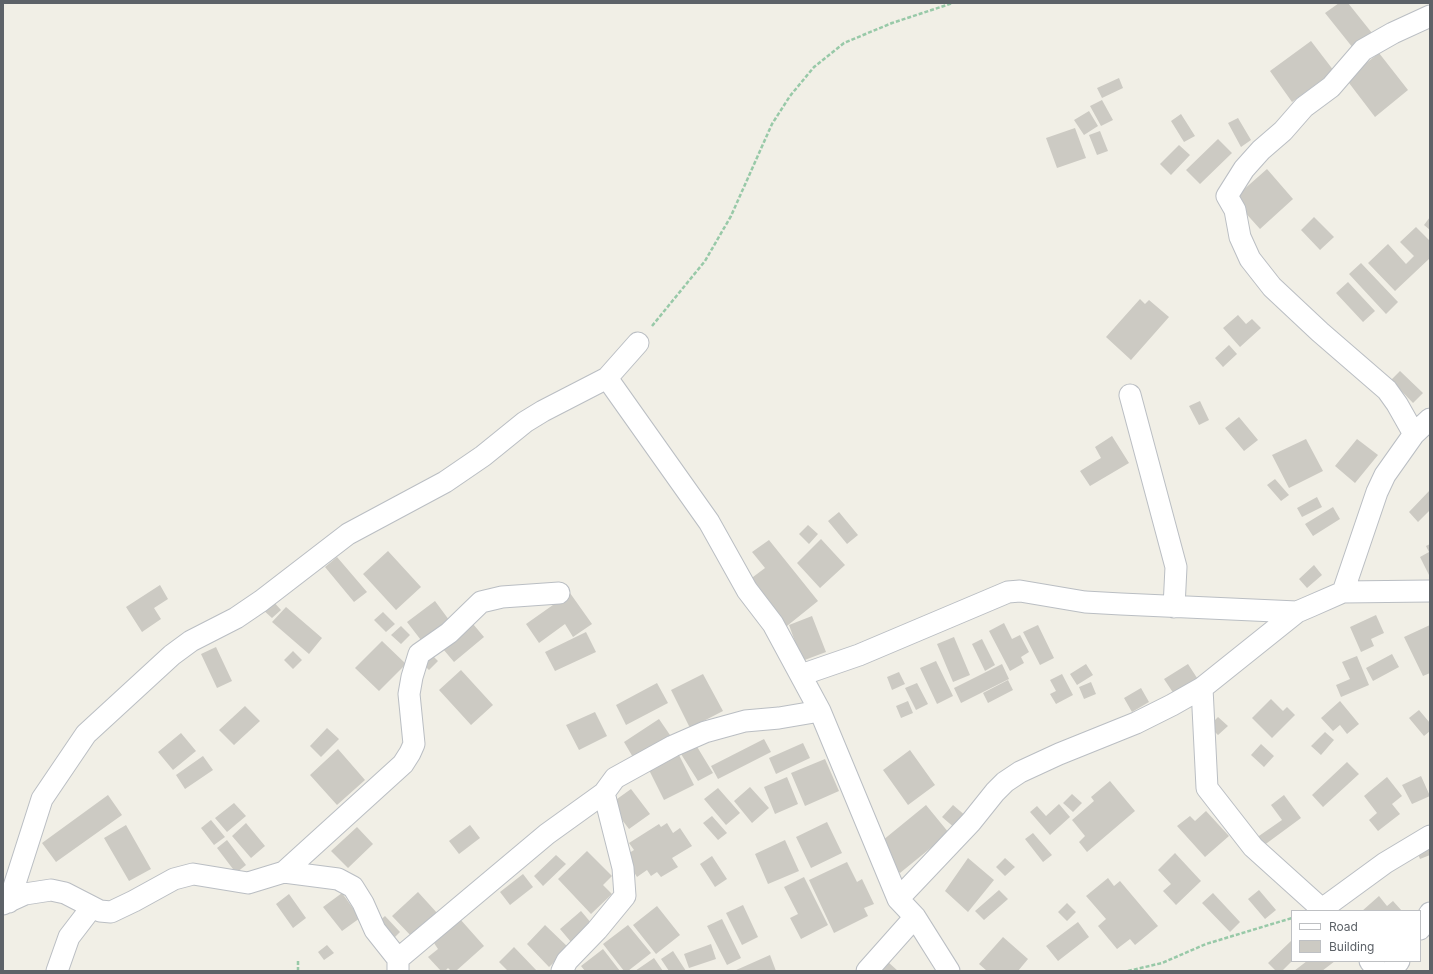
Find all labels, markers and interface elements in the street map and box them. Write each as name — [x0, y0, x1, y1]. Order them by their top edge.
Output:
legend — [1291, 910, 1421, 962]
text: Road — [1329, 919, 1358, 934]
text: Building — [1329, 939, 1374, 954]

